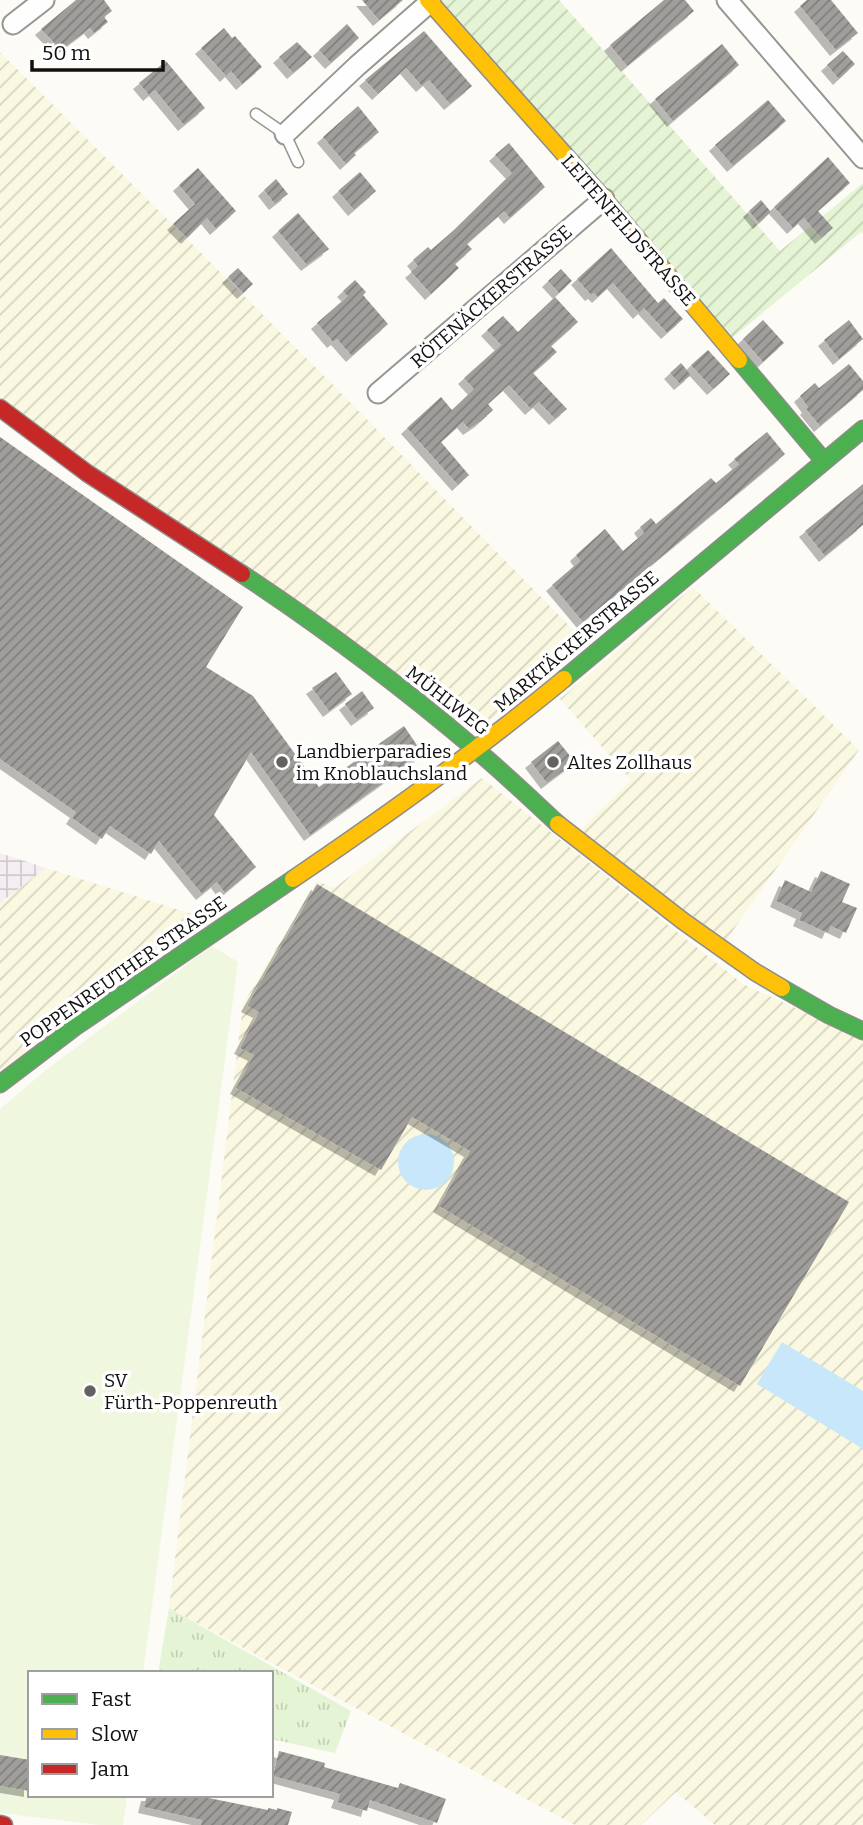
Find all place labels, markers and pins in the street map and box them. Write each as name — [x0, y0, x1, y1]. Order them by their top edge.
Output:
place label: Landbierparadies im Knoblauchsland — [296, 740, 467, 785]
place label: Altes Zollhaus — [567, 751, 692, 774]
marker: Landbierparadies im Knoblauchsland — [274, 754, 290, 770]
marker: Altes Zollhaus — [545, 754, 561, 770]
place label: SV Fürth-Poppenreuth — [104, 1369, 278, 1414]
marker: SV Fürth-Poppenreuth — [82, 1383, 98, 1399]

